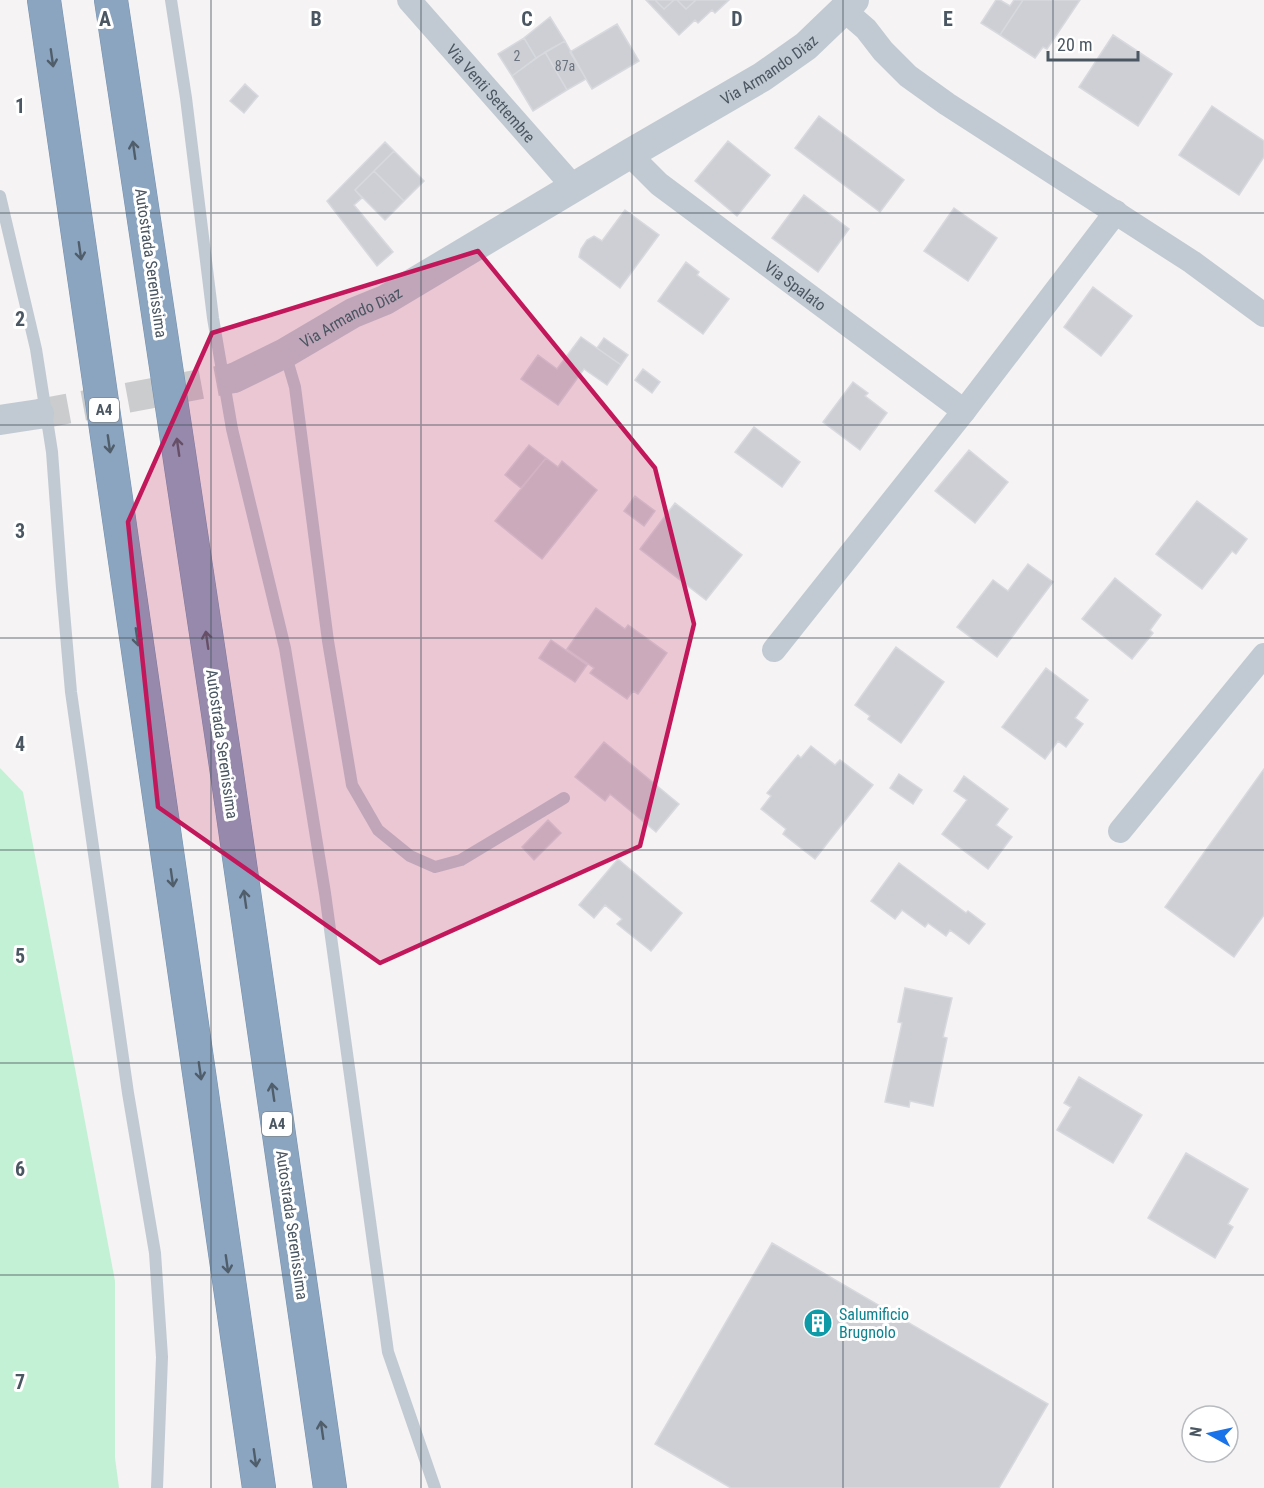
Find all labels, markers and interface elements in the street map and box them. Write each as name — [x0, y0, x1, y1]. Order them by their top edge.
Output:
text: A — [99, 7, 111, 31]
text: B — [310, 7, 322, 31]
text: C — [521, 7, 533, 31]
text: D — [731, 7, 743, 31]
text: E — [943, 7, 953, 31]
scale bar — [1048, 24, 1138, 62]
street label: Via Armando Diaz — [717, 31, 821, 109]
text: 20 m — [1057, 34, 1092, 55]
street label: Via Venti Settembre — [443, 40, 539, 146]
one-way arrow — [47, 47, 58, 67]
house number: 2 — [514, 48, 521, 64]
house number: 87a — [555, 58, 575, 74]
text: 1 — [15, 94, 25, 118]
one-way arrow — [128, 141, 139, 161]
street label: Autostrada Serenissima — [131, 187, 171, 339]
one-way arrow — [75, 240, 86, 260]
street label: Via Spalato — [761, 257, 830, 315]
street label: Via Armando Diaz — [296, 283, 405, 352]
text: 2 — [15, 307, 25, 331]
road number: A4 — [89, 398, 119, 422]
one-way arrow — [103, 433, 114, 453]
one-way arrow — [173, 438, 184, 457]
text: 3 — [15, 519, 25, 543]
one-way arrow — [131, 626, 142, 646]
one-way arrow — [201, 631, 212, 650]
street label: Autostrada Serenissima — [202, 668, 242, 820]
text: 4 — [15, 732, 25, 756]
one-way arrow — [166, 868, 177, 888]
one-way arrow — [239, 889, 250, 909]
text: 5 — [15, 944, 25, 968]
one-way arrow — [194, 1061, 205, 1081]
one-way arrow — [267, 1082, 278, 1102]
road number: A4 — [262, 1112, 292, 1136]
street label: Autostrada Serenissima — [272, 1149, 312, 1301]
text: 6 — [15, 1157, 25, 1181]
one-way arrow — [222, 1254, 233, 1274]
place label: Salumificio Brugnolo — [839, 1305, 909, 1342]
building icon: Salumificio Brugnolo — [802, 1307, 834, 1339]
text: 7 — [15, 1370, 25, 1394]
north arrow — [1180, 1404, 1240, 1464]
one-way arrow — [316, 1421, 327, 1440]
text: N — [1186, 1426, 1206, 1438]
one-way arrow — [249, 1447, 260, 1467]

